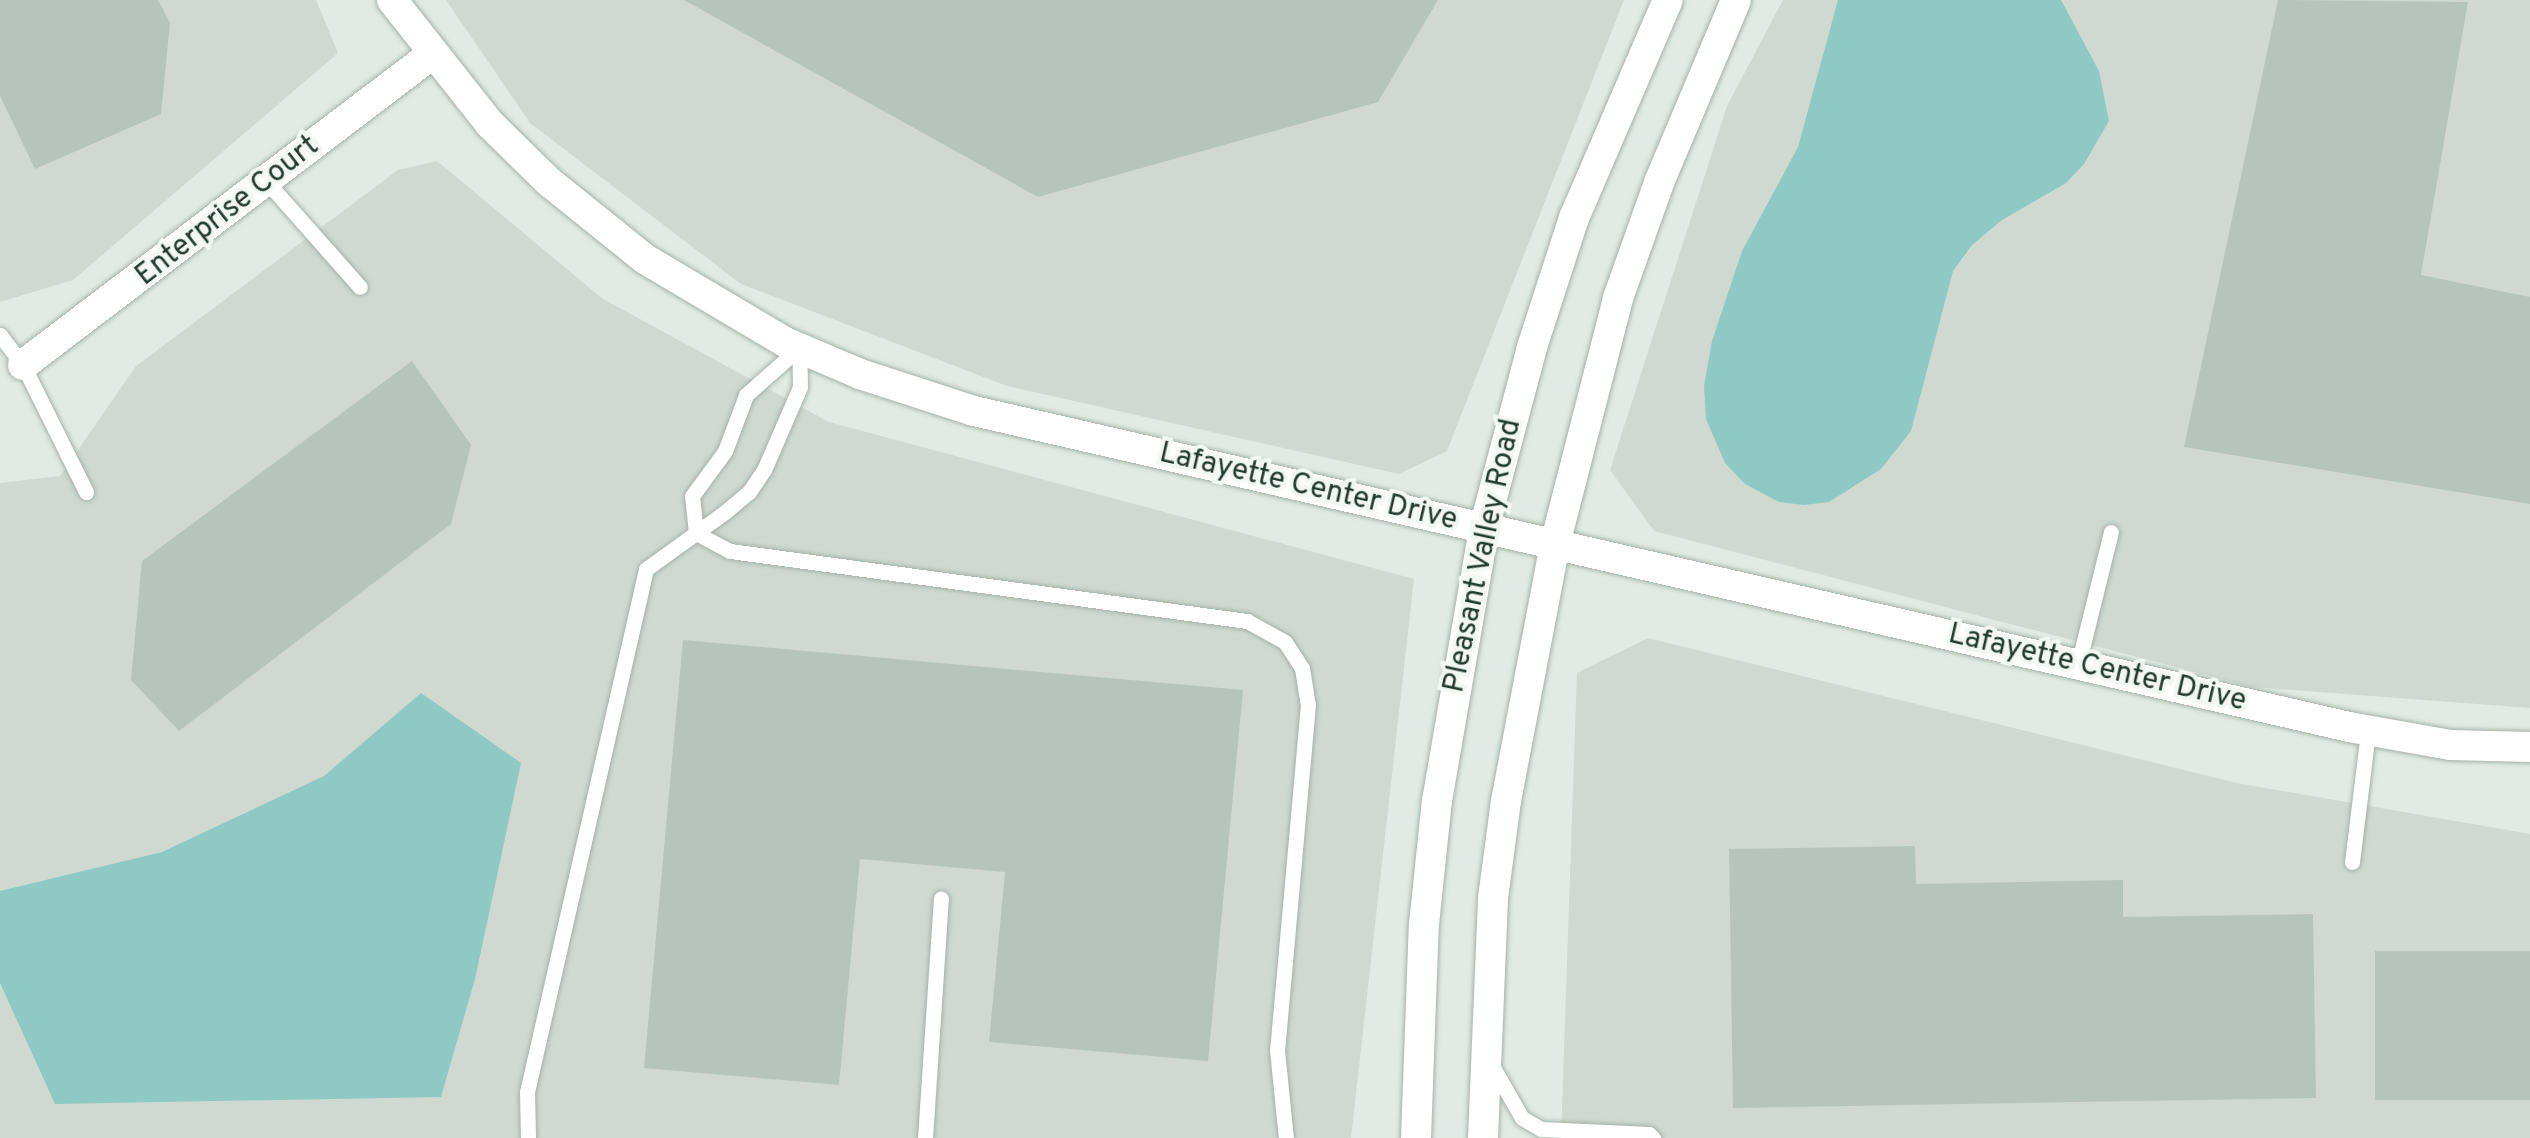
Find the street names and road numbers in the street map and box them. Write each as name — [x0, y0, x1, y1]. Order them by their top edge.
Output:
street label: Enterprise Court — [129, 129, 327, 295]
street label: Pleasant Valley Road — [1437, 415, 1531, 697]
street label: Lafayette Center Drive — [1156, 436, 1460, 540]
street label: Lafayette Center Drive — [1945, 617, 2249, 721]

